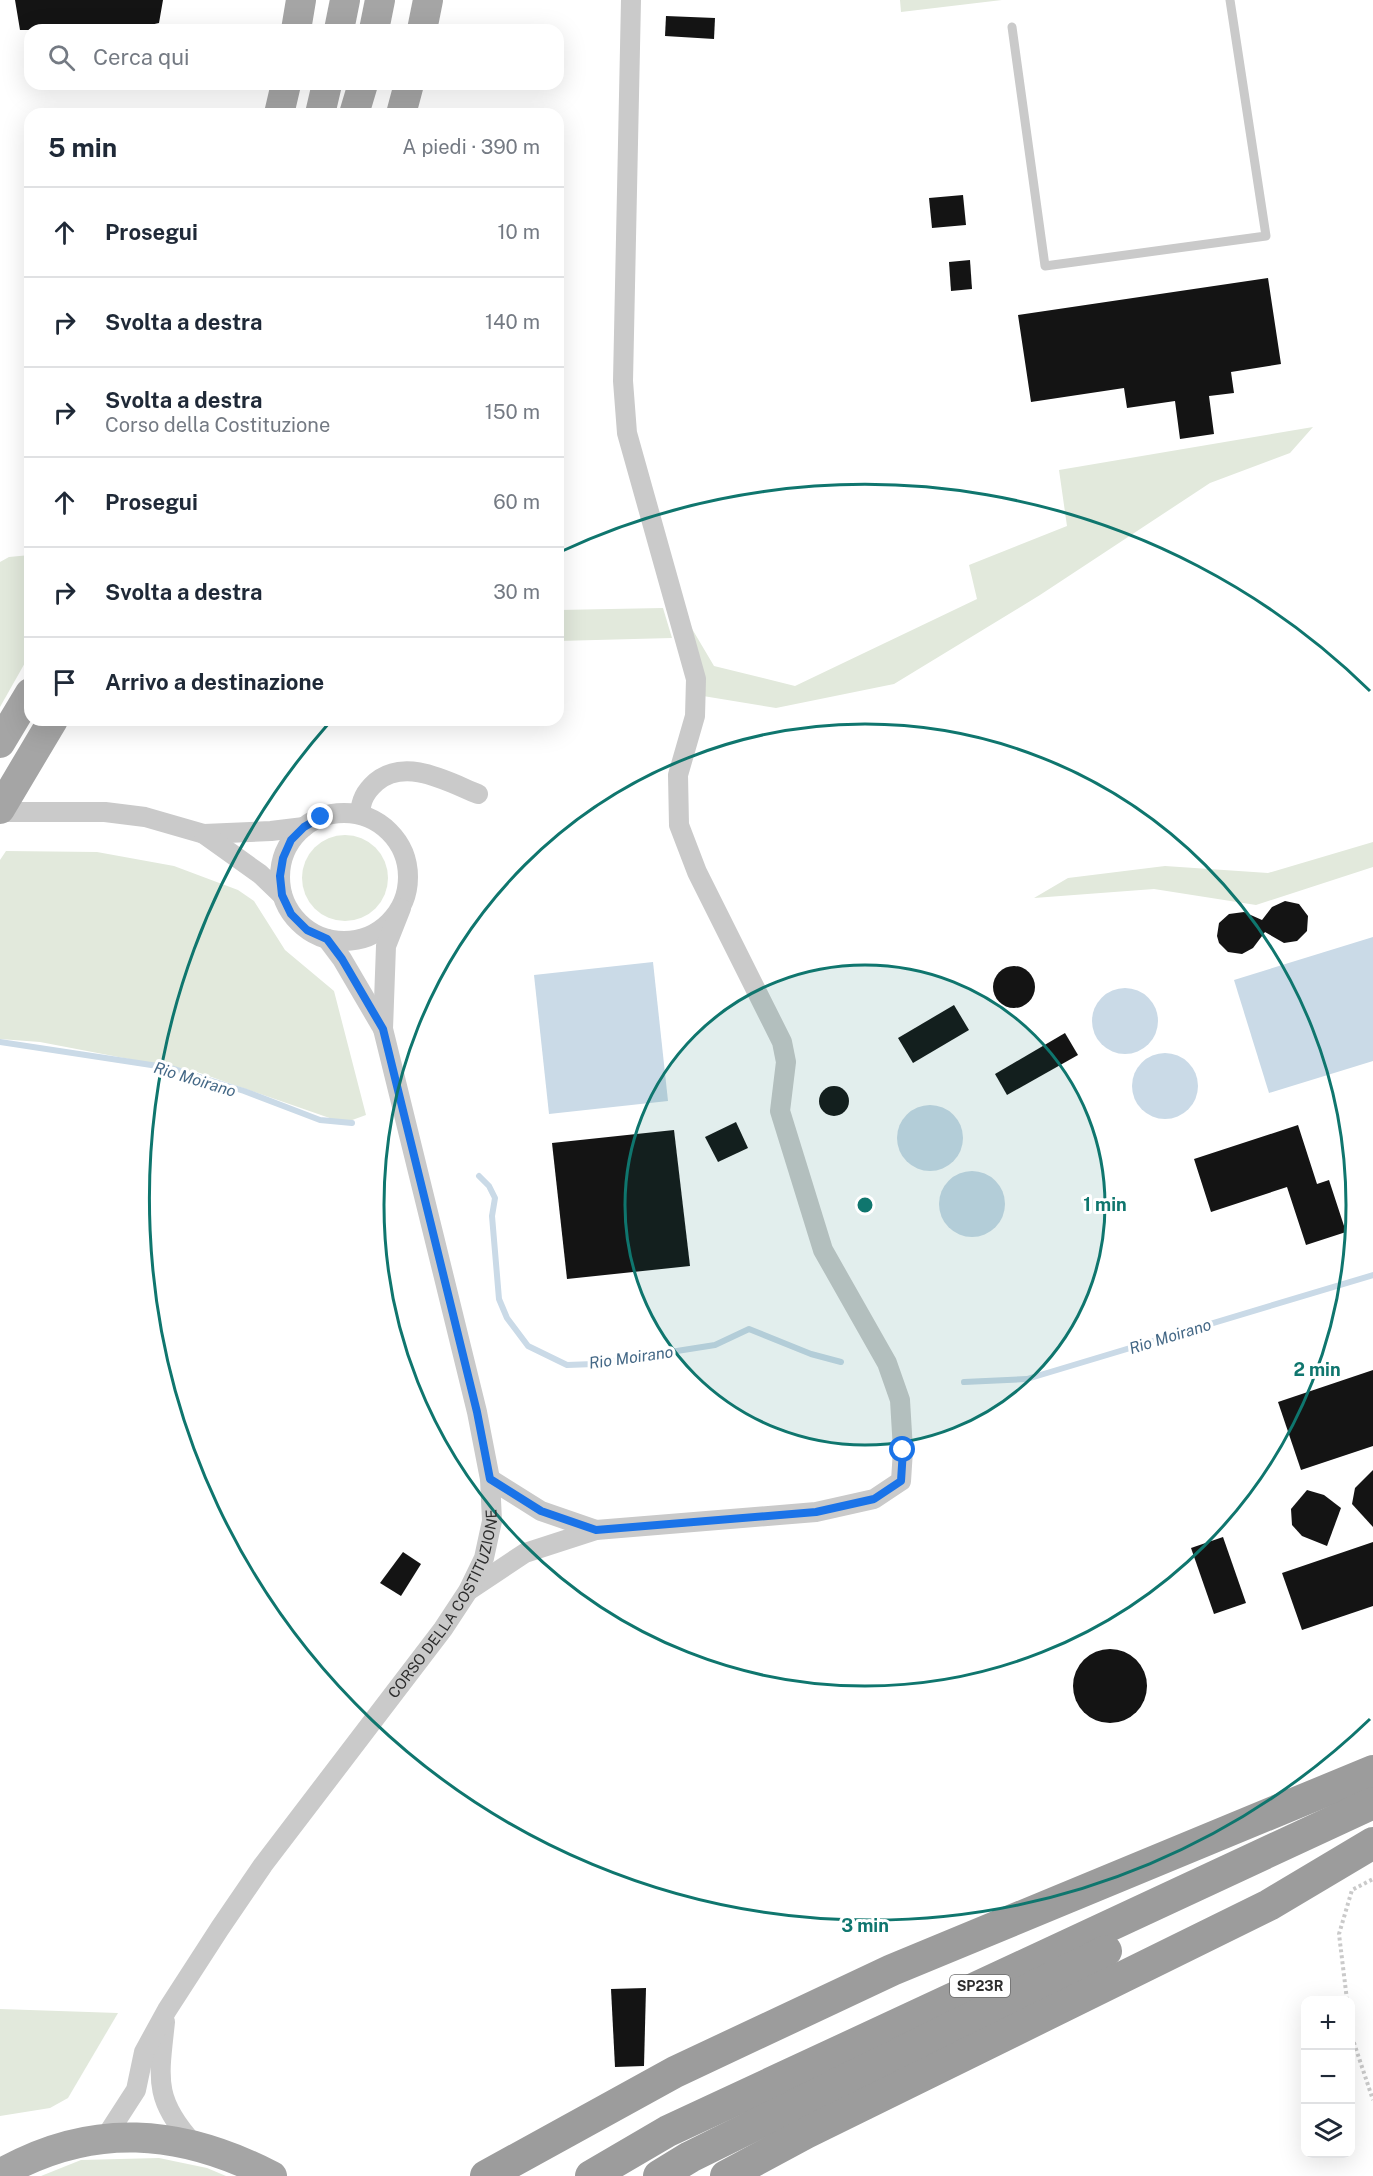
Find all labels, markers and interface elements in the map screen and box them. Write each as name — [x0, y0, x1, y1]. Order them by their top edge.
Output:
search box — [24, 24, 564, 90]
icon: search — [45, 41, 78, 74]
text: Cerca qui — [93, 44, 190, 70]
text: 5 min — [48, 132, 117, 163]
text: A piedi · 390 m — [402, 135, 540, 159]
icon: ahead — [48, 216, 81, 249]
text: Prosegui — [105, 219, 198, 245]
text: 10 m — [497, 220, 540, 244]
icon: right — [48, 306, 81, 339]
text: Svolta a destra — [105, 309, 262, 335]
text: 140 m — [485, 310, 540, 334]
text: Svolta a destra — [105, 387, 262, 413]
icon: right — [48, 396, 81, 429]
text: 150 m — [485, 400, 540, 424]
text: Corso della Costituzione — [105, 413, 330, 437]
icon: ahead — [48, 486, 81, 519]
text: Prosegui — [105, 489, 198, 515]
text: 60 m — [493, 490, 540, 514]
icon: right — [48, 576, 81, 609]
text: Svolta a destra — [105, 579, 262, 605]
text: 30 m — [493, 580, 540, 604]
icon: arrive — [48, 666, 81, 699]
text: Arrivo a destinazione — [105, 669, 324, 695]
route end — [307, 803, 333, 829]
water label: Rio Moirano — [152, 1058, 239, 1101]
text: 1 min — [1083, 1194, 1127, 1215]
centre of rings — [855, 1195, 875, 1215]
water label: Rio Moirano — [1127, 1315, 1214, 1358]
water label: Rio Moirano — [588, 1342, 675, 1373]
text: 2 min — [1293, 1359, 1341, 1380]
route start — [889, 1436, 915, 1462]
street label: CORSO DELLA COSTITUZIONE — [384, 1509, 500, 1701]
text: 3 min — [841, 1915, 889, 1936]
road number: SP23R — [950, 1975, 1010, 1997]
map controls — [1301, 1996, 1355, 2158]
button: + — [1301, 1996, 1355, 2050]
button: − — [1301, 2050, 1355, 2104]
button: layers — [1301, 2104, 1355, 2158]

